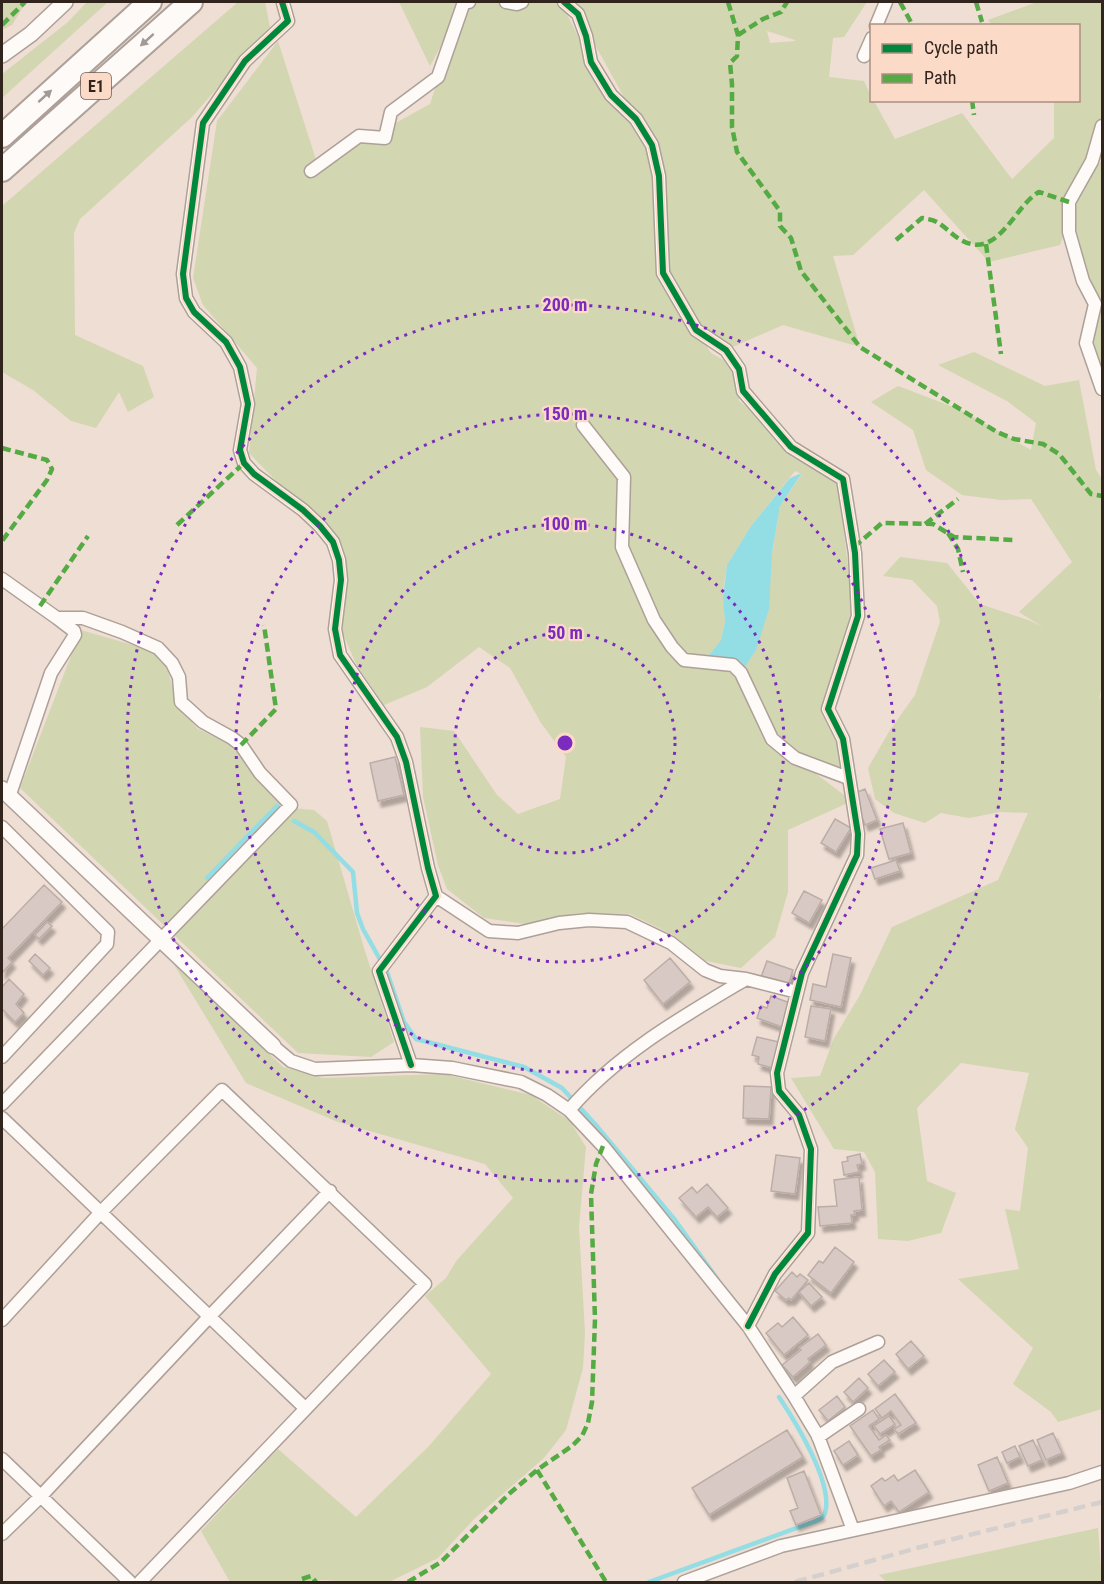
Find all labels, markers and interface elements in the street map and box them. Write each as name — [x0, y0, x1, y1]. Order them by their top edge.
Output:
legend — [870, 24, 1080, 102]
one-way arrow — [139, 33, 154, 47]
text: Cycle path — [924, 37, 998, 58]
text: Path — [924, 67, 957, 88]
road number: E1 — [81, 73, 111, 99]
one-way arrow — [38, 90, 52, 104]
text: 200 m — [543, 294, 587, 315]
text: 150 m — [543, 403, 587, 424]
text: 100 m — [543, 513, 587, 534]
text: 50 m — [547, 622, 583, 643]
centre of rings — [555, 733, 575, 753]

